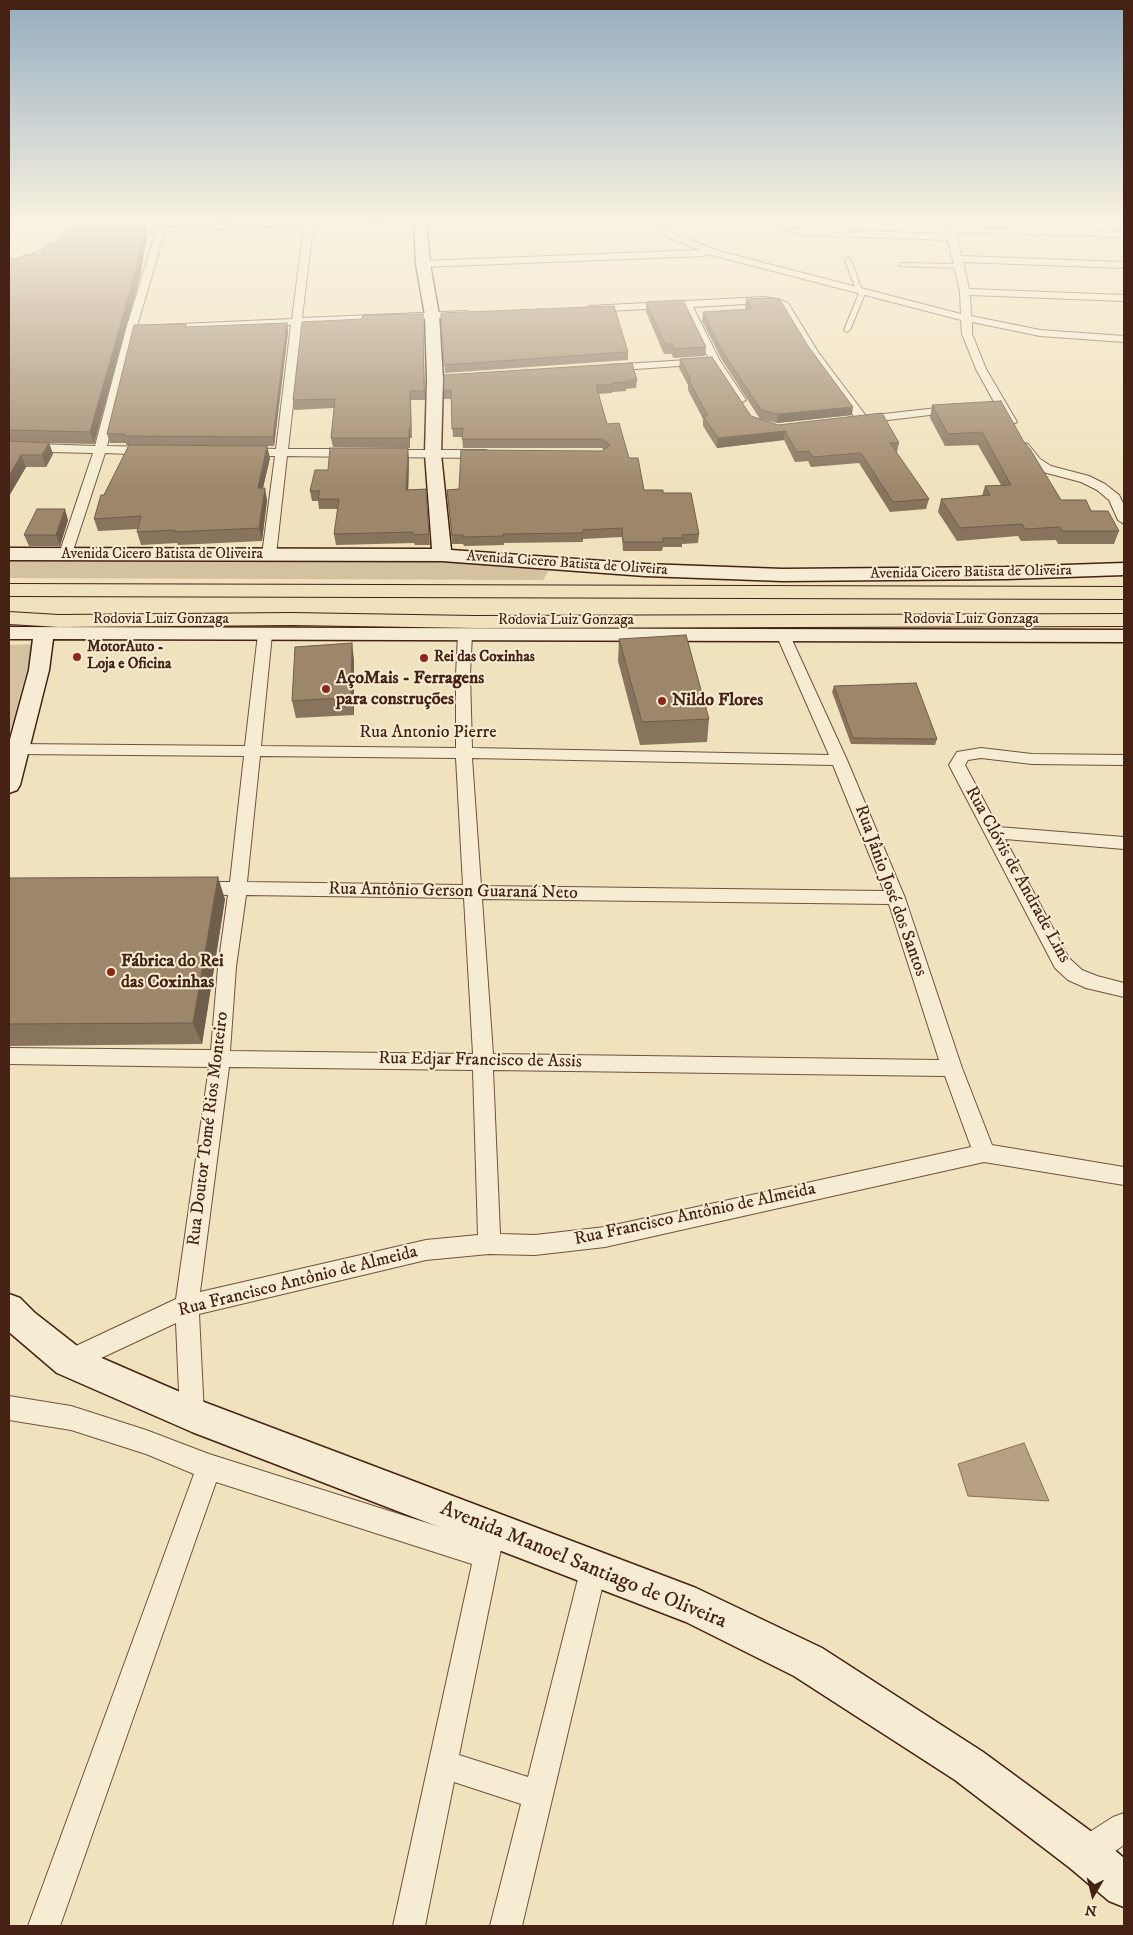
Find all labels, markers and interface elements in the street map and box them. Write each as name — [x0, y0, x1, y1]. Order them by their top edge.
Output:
street label: Avenida Cicero Batista de Oliveira — [61, 546, 263, 564]
street label: Avenida Cicero Batista de Oliveira — [466, 548, 668, 580]
street label: Avenida Cicero Batista de Oliveira — [870, 562, 1072, 584]
street label: Rodovia Luiz Gonzaga — [93, 611, 229, 629]
street label: Rodovia Luiz Gonzaga — [903, 611, 1039, 629]
street label: Rodovia Luiz Gonzaga — [498, 612, 634, 630]
place label: MotorAuto - Loja e Oficina — [87, 639, 171, 674]
place label: Rei das Coxinhas — [434, 649, 535, 667]
marker: MotorAuto - Loja e Oficina — [71, 651, 83, 663]
marker: Rei das Coxinhas — [418, 652, 430, 664]
place label: AçoMais - Ferragens para construções — [336, 668, 484, 711]
marker: AçoMais - Ferragens para construções — [320, 683, 332, 695]
place label: Nildo Flores — [672, 690, 763, 712]
marker: Nildo Flores — [656, 695, 668, 707]
street label: Rua Antonio Pierre — [359, 722, 497, 744]
street label: Rua Clóvis de Andrade Lins — [959, 783, 1075, 967]
street label: Rua Jânio José dos Santos — [849, 802, 931, 980]
street label: Rua Antônio Gerson Guaraná Neto — [328, 879, 578, 905]
place label: Fábrica do Rei das Coxinhas — [121, 951, 224, 994]
marker: Fábrica do Rei das Coxinhas — [105, 966, 117, 978]
street label: Rua Doutor Tomé Rios Monteiro — [184, 1011, 234, 1247]
street label: Rua Edjar Francisco de Assis — [378, 1048, 582, 1074]
street label: Rua Francisco Antônio de Almeida — [572, 1179, 818, 1251]
street label: Rua Francisco Antônio de Almeida — [176, 1242, 420, 1322]
street label: Avenida Manoel Santiago de Oliveira — [436, 1497, 730, 1635]
north arrow — [1068, 1870, 1118, 1920]
text: N — [1084, 1900, 1098, 1920]

